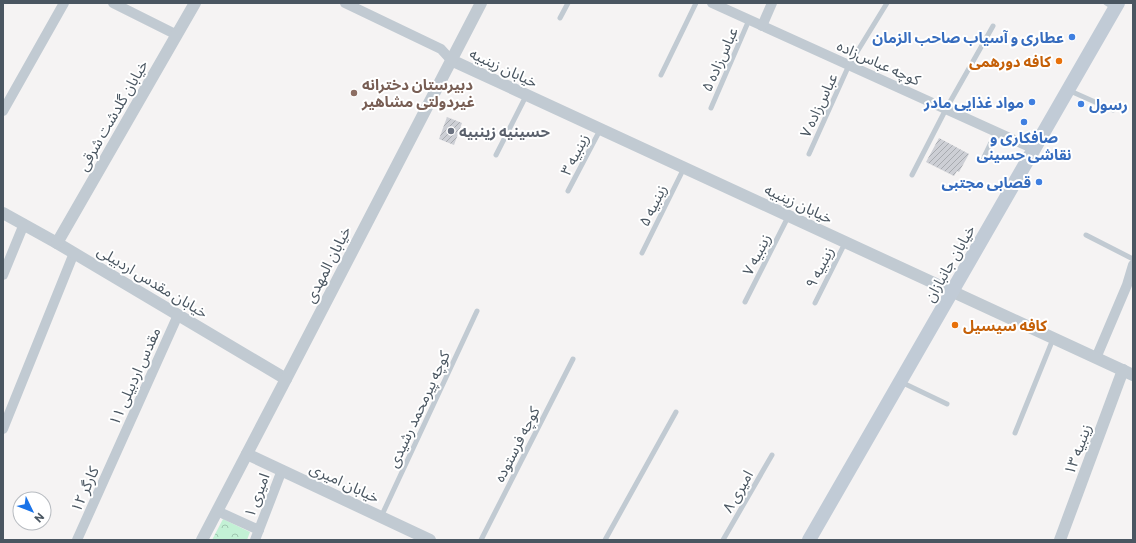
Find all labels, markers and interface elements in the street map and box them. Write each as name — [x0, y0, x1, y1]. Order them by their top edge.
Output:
street label: عباس‌زاده ۵ — [697, 24, 742, 94]
place label: عطاری و آسیاب صاحب الزمان — [872, 28, 1064, 47]
marker: عطاری و آسیاب صاحب الزمان — [1067, 32, 1077, 42]
street label: کوچه عباس‌زاده — [834, 36, 924, 91]
street label: خیابان زینبیه — [467, 43, 541, 92]
place label: کافه دورهمی — [969, 52, 1051, 71]
street label: خیابان گلدشت شرقی — [73, 56, 152, 174]
marker: کافه دورهمی — [1054, 56, 1064, 66]
street label: عباس‌زاده ۷ — [795, 70, 842, 140]
place label: دبیرستان دخترانه غیردولتی مشاهیر — [361, 75, 475, 111]
marker: دبیرستان دخترانه غیردولتی مشاهیر — [349, 88, 359, 98]
place label: مواد غذایی مادر — [923, 93, 1024, 112]
place label: رسول — [1089, 95, 1128, 114]
marker: مواد غذایی مادر — [1027, 97, 1037, 107]
marker: رسول — [1076, 99, 1086, 109]
marker: صافکاری و نقاشی حسینی — [1019, 117, 1029, 127]
place label: حسینیه زینبیه — [459, 122, 551, 141]
marker: حسینیه زینبیه — [446, 126, 456, 136]
place label: صافکاری و نقاشی حسینی — [976, 128, 1072, 164]
street label: زینبیه ۳ — [556, 130, 593, 178]
place label: قصابی مجتبی — [942, 173, 1031, 192]
marker: قصابی مجتبی — [1034, 177, 1044, 187]
street label: خیابان زینبیه — [762, 179, 836, 228]
street label: زینبیه ۵ — [634, 181, 671, 229]
street label: خیابان جانبازان — [920, 221, 979, 305]
street label: خیابان المهدی — [300, 223, 355, 306]
street label: زینبیه ۷ — [738, 230, 775, 278]
street label: خیابان مقدس اردبیلی — [94, 241, 212, 322]
street label: زینبیه ۹ — [801, 243, 838, 291]
place label: کافه سیسیل — [963, 316, 1047, 335]
marker: کافه سیسیل — [950, 320, 960, 330]
street label: مقدس اردبیلی ۱۱ — [104, 324, 165, 428]
street label: کوچه پیرمحمد رشیدی — [383, 347, 455, 471]
street label: کوچه فرستوده — [489, 403, 545, 486]
street label: زینبیه ۱۳ — [1060, 421, 1095, 477]
street label: خیابان امیری — [307, 458, 383, 507]
street label: کارگر ۱۲ — [66, 463, 103, 515]
street label: امیری ۸ — [718, 467, 757, 516]
street label: امیری ۱ — [239, 470, 274, 520]
north arrow — [12, 491, 52, 531]
text: N — [32, 511, 47, 526]

